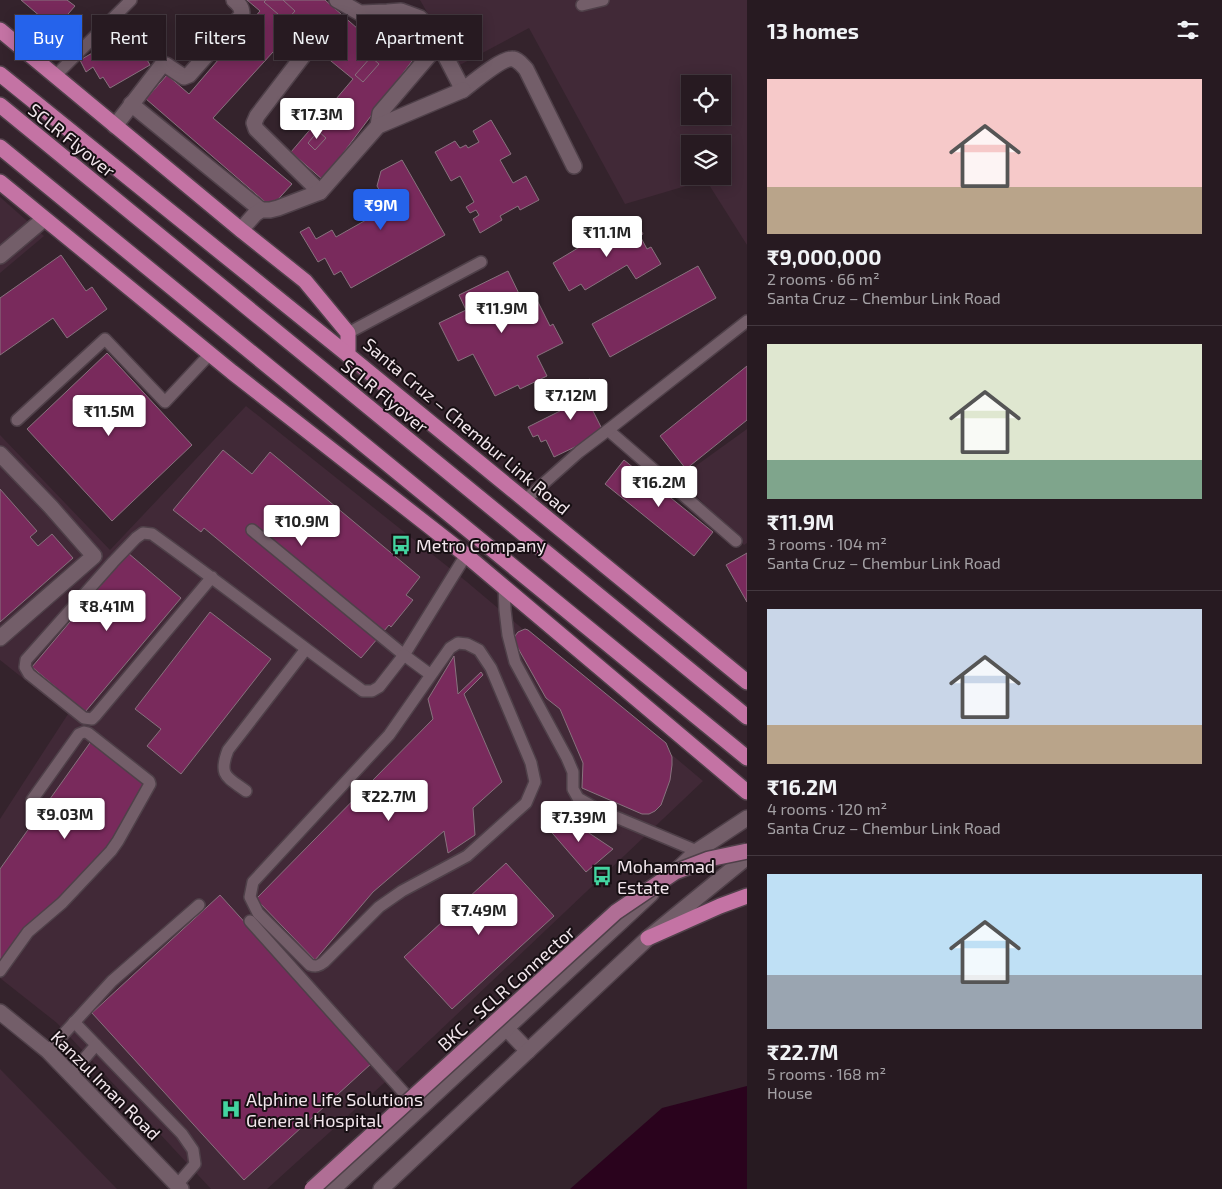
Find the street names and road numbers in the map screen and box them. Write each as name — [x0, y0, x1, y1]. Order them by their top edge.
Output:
street label: SCLR Flyover — [24, 98, 120, 182]
street label: Santa Cruz – Chembur Link Road — [359, 333, 575, 519]
street label: SCLR Flyover — [337, 354, 433, 438]
street label: BKC - SCLR Connector — [433, 921, 579, 1055]
street label: Kanzul Iman Road — [47, 1026, 165, 1144]

